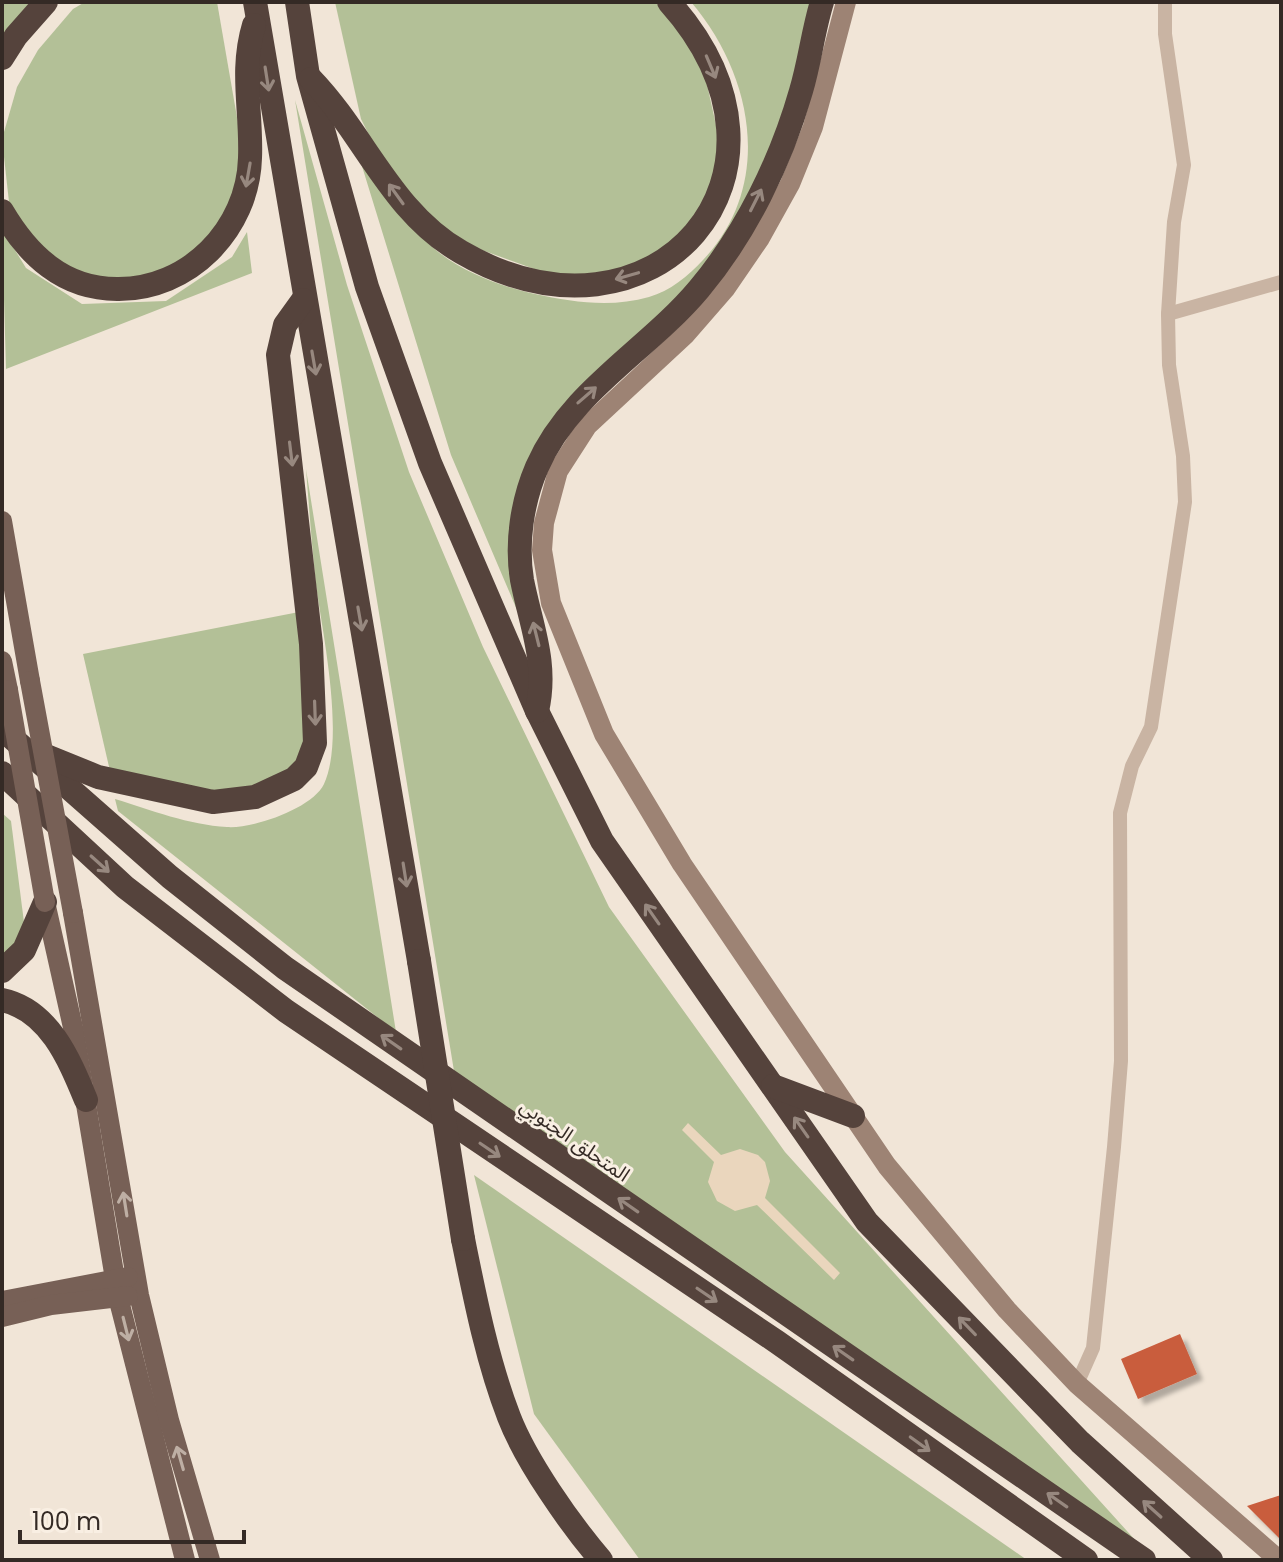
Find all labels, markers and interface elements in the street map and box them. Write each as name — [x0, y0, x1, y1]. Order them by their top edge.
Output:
one-way arrow — [704, 55, 719, 79]
one-way arrow — [261, 66, 276, 91]
one-way arrow — [239, 162, 254, 188]
one-way arrow — [388, 184, 405, 206]
one-way arrow — [748, 188, 764, 212]
one-way arrow — [615, 270, 641, 285]
one-way arrow — [308, 350, 323, 375]
one-way arrow — [576, 386, 597, 404]
one-way arrow — [283, 440, 298, 467]
one-way arrow — [354, 606, 369, 631]
one-way arrow — [528, 621, 543, 647]
one-way arrow — [307, 699, 322, 726]
one-way arrow — [90, 855, 110, 873]
one-way arrow — [398, 862, 413, 887]
one-way arrow — [644, 903, 660, 925]
one-way arrow — [381, 1034, 402, 1051]
street label: المتحلق الجنوبي — [513, 1092, 636, 1190]
one-way arrow — [793, 1117, 809, 1139]
one-way arrow — [479, 1142, 501, 1158]
one-way arrow — [117, 1192, 132, 1218]
one-way arrow — [618, 1197, 640, 1213]
one-way arrow — [695, 1286, 717, 1303]
one-way arrow — [119, 1316, 134, 1341]
one-way arrow — [958, 1316, 977, 1336]
one-way arrow — [832, 1345, 854, 1361]
one-way arrow — [908, 1435, 930, 1452]
one-way arrow — [172, 1446, 187, 1472]
one-way arrow — [1046, 1492, 1068, 1508]
scale bar — [20, 1494, 244, 1544]
one-way arrow — [1142, 1500, 1162, 1518]
text: 100 m — [32, 1505, 101, 1538]

